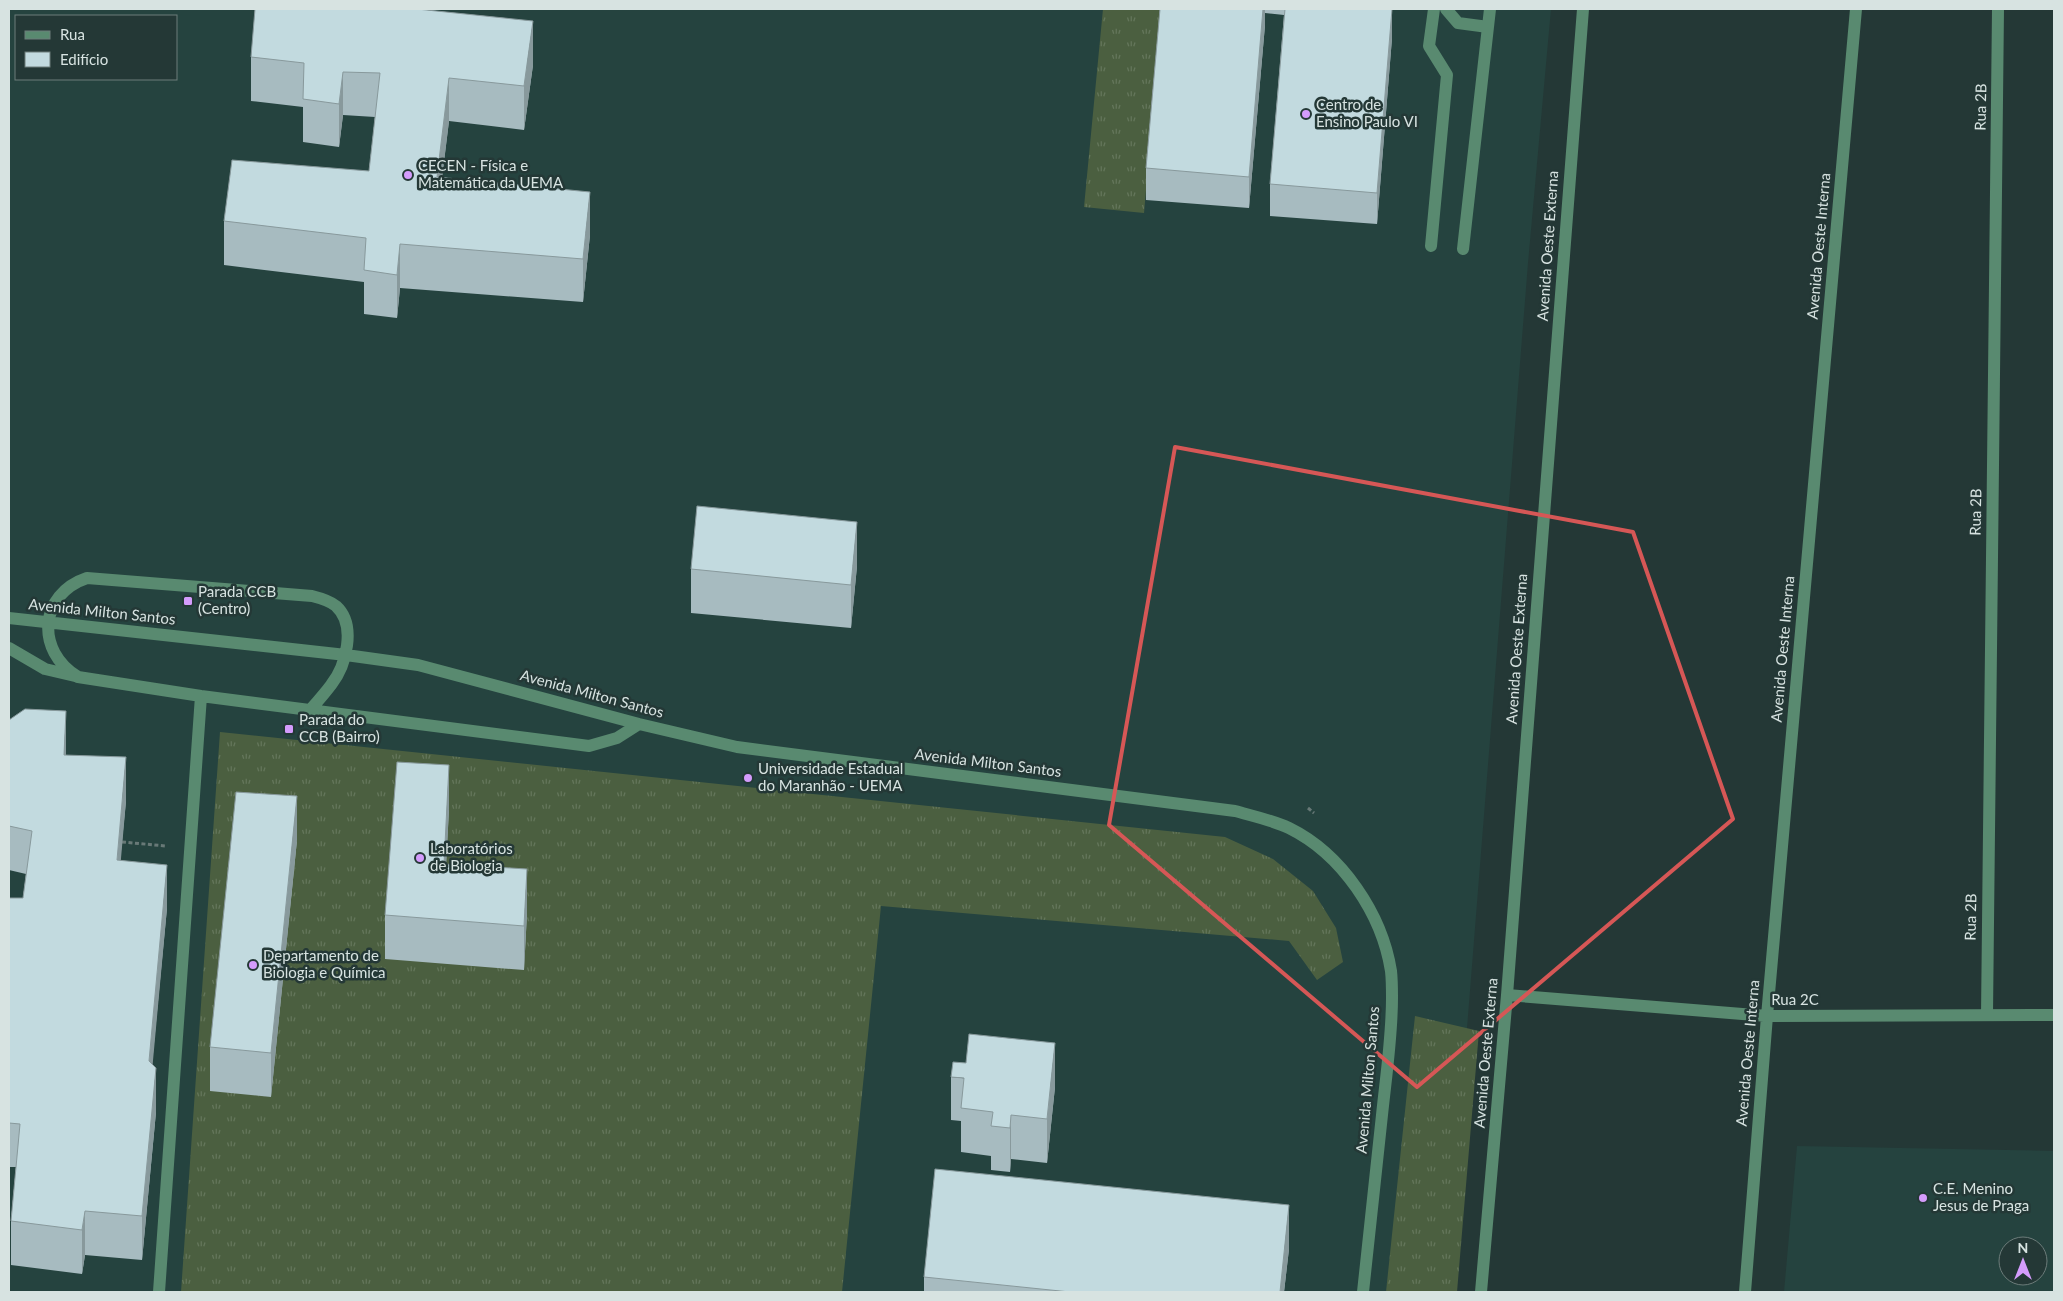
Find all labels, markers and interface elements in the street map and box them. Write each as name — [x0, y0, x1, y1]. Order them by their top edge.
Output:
legend — [15, 15, 178, 80]
text: Rua — [60, 25, 85, 43]
text: Edifício — [60, 50, 108, 68]
street label: Rua 2B — [1971, 83, 1989, 131]
place label: Centro de Ensino Paulo VI — [1316, 95, 1418, 130]
marker: Centro de Ensino Paulo VI — [1300, 108, 1312, 120]
place label: CECEN - Física e Matemática da UEMA — [418, 156, 564, 191]
marker: CECEN - Física e Matemática da UEMA — [402, 169, 414, 181]
street label: Avenida Oeste Externa — [1533, 170, 1561, 322]
street label: Avenida Oeste Interna — [1803, 172, 1833, 320]
street label: Rua 2B — [1966, 488, 1984, 536]
street label: Avenida Oeste Externa — [1502, 573, 1530, 725]
street label: Avenida Oeste Interna — [1767, 575, 1797, 723]
place label: Parada CCB (Centro) — [198, 582, 276, 617]
street label: Avenida Milton Santos — [28, 594, 177, 628]
marker: Parada CCB (Centro) — [182, 595, 194, 607]
street label: Avenida Milton Santos — [519, 665, 666, 721]
place label: Parada do CCB (Bairro) — [299, 710, 380, 745]
marker: Parada do CCB (Bairro) — [283, 723, 295, 735]
street label: Avenida Milton Santos — [914, 744, 1063, 780]
place label: Universidade Estadual do Maranhão - UEMA — [758, 759, 903, 794]
marker: Universidade Estadual do Maranhão - UEMA — [742, 772, 754, 784]
place label: Laboratórios de Biologia — [430, 839, 513, 874]
marker: Laboratórios de Biologia — [414, 852, 426, 864]
street label: Rua 2B — [1961, 893, 1979, 941]
place label: Departamento de Biologia e Química — [263, 946, 386, 981]
marker: Departamento de Biologia e Química — [247, 959, 259, 971]
street label: Avenida Oeste Externa — [1469, 977, 1501, 1129]
street label: Avenida Oeste Interna — [1732, 979, 1762, 1127]
street label: Rua 2C — [1771, 990, 1819, 1008]
street label: Avenida Milton Santos — [1352, 1006, 1382, 1154]
place label: C.E. Menino Jesus de Praga — [1933, 1179, 2029, 1214]
marker: C.E. Menino Jesus de Praga — [1917, 1192, 1929, 1204]
north arrow — [1998, 1236, 2048, 1286]
text: N — [2018, 1239, 2028, 1256]

